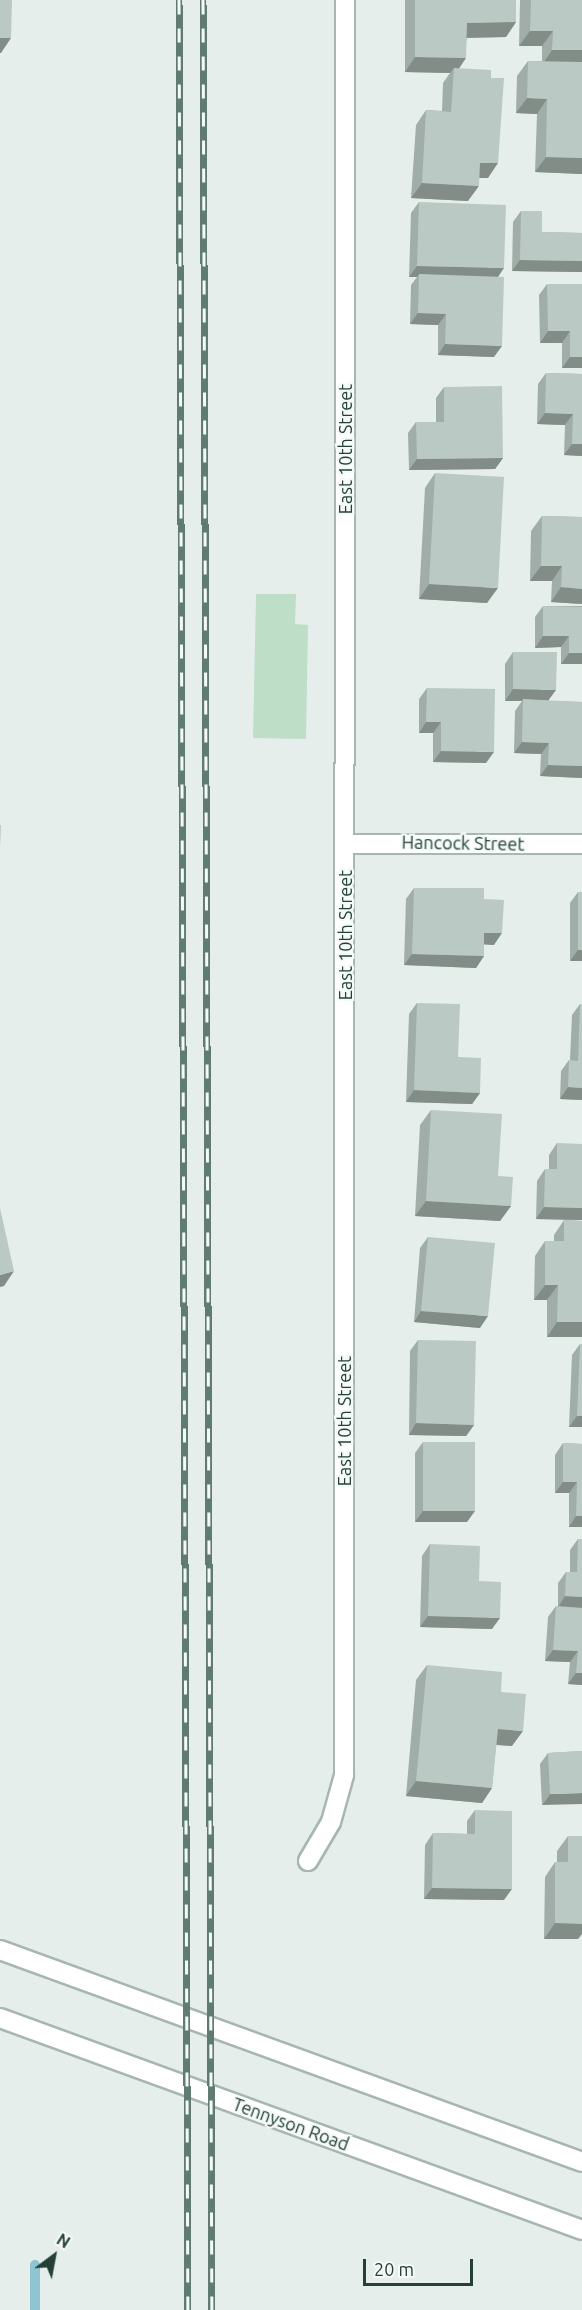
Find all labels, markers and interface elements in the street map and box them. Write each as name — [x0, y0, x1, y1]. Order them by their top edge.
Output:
street label: East 10th Street — [334, 384, 356, 514]
street label: Hancock Street — [401, 831, 525, 855]
street label: East 10th Street — [334, 870, 356, 1000]
street label: East 10th Street — [333, 1356, 355, 1486]
street label: Tennyson Road — [230, 2093, 352, 2155]
north arrow — [24, 2226, 84, 2286]
text: N — [54, 2230, 73, 2252]
scale bar — [366, 2247, 476, 2285]
text: 20 m — [374, 2259, 414, 2279]

